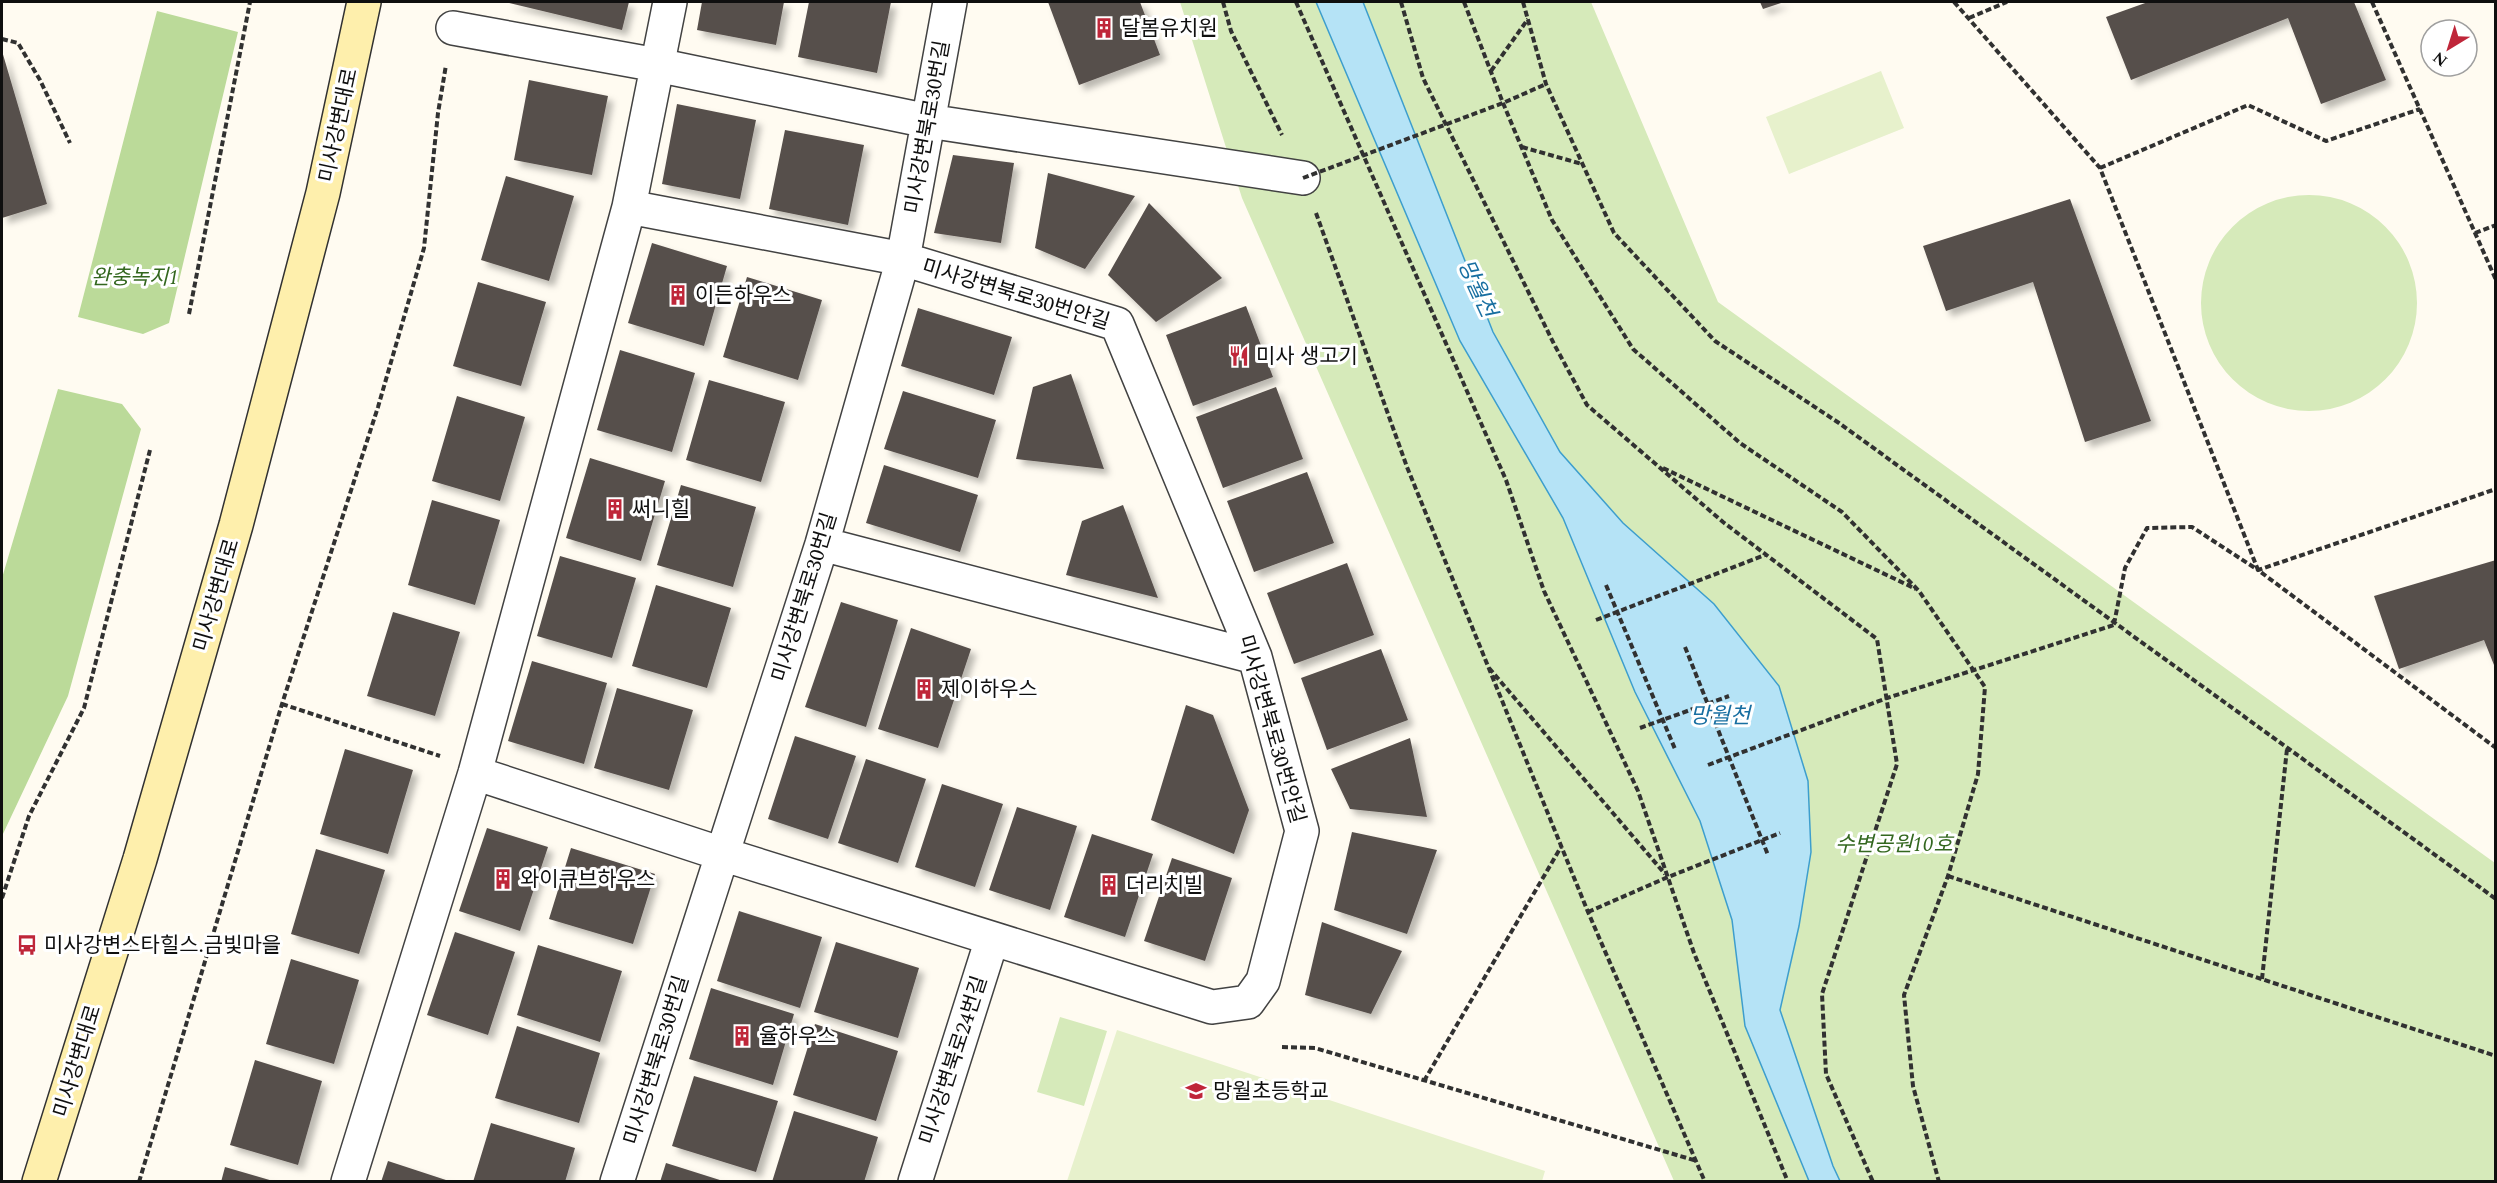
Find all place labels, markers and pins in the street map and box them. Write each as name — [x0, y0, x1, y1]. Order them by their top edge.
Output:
place label: 달봄유치원 — [1121, 13, 1218, 45]
building icon: 달봄유치원 — [1092, 16, 1116, 40]
place label: 이든하우스 — [695, 280, 792, 312]
building icon: 이든하우스 — [666, 283, 690, 307]
place label: 미사 생고기 — [1256, 341, 1358, 373]
restaurant icon: 미사 생고기 — [1227, 344, 1251, 368]
place label: 써니힐 — [632, 494, 690, 526]
building icon: 써니힐 — [603, 497, 627, 521]
place label: 제이하우스 — [941, 674, 1038, 706]
building icon: 제이하우스 — [912, 677, 936, 701]
place label: 와이큐브하우스 — [520, 864, 655, 896]
building icon: 와이큐브하우스 — [491, 867, 515, 891]
place label: 더리치빌 — [1126, 870, 1203, 902]
building icon: 더리치빌 — [1097, 873, 1121, 897]
place label: 미사강변스타힐스.금빛마을 — [44, 930, 281, 962]
bus stop icon: 미사강변스타힐스.금빛마을 — [15, 933, 39, 957]
place label: 율하우스 — [759, 1021, 836, 1053]
building icon: 율하우스 — [730, 1024, 754, 1048]
place label: 망월초등학교 — [1213, 1076, 1329, 1108]
school or university icon: 망월초등학교 — [1184, 1079, 1208, 1103]

